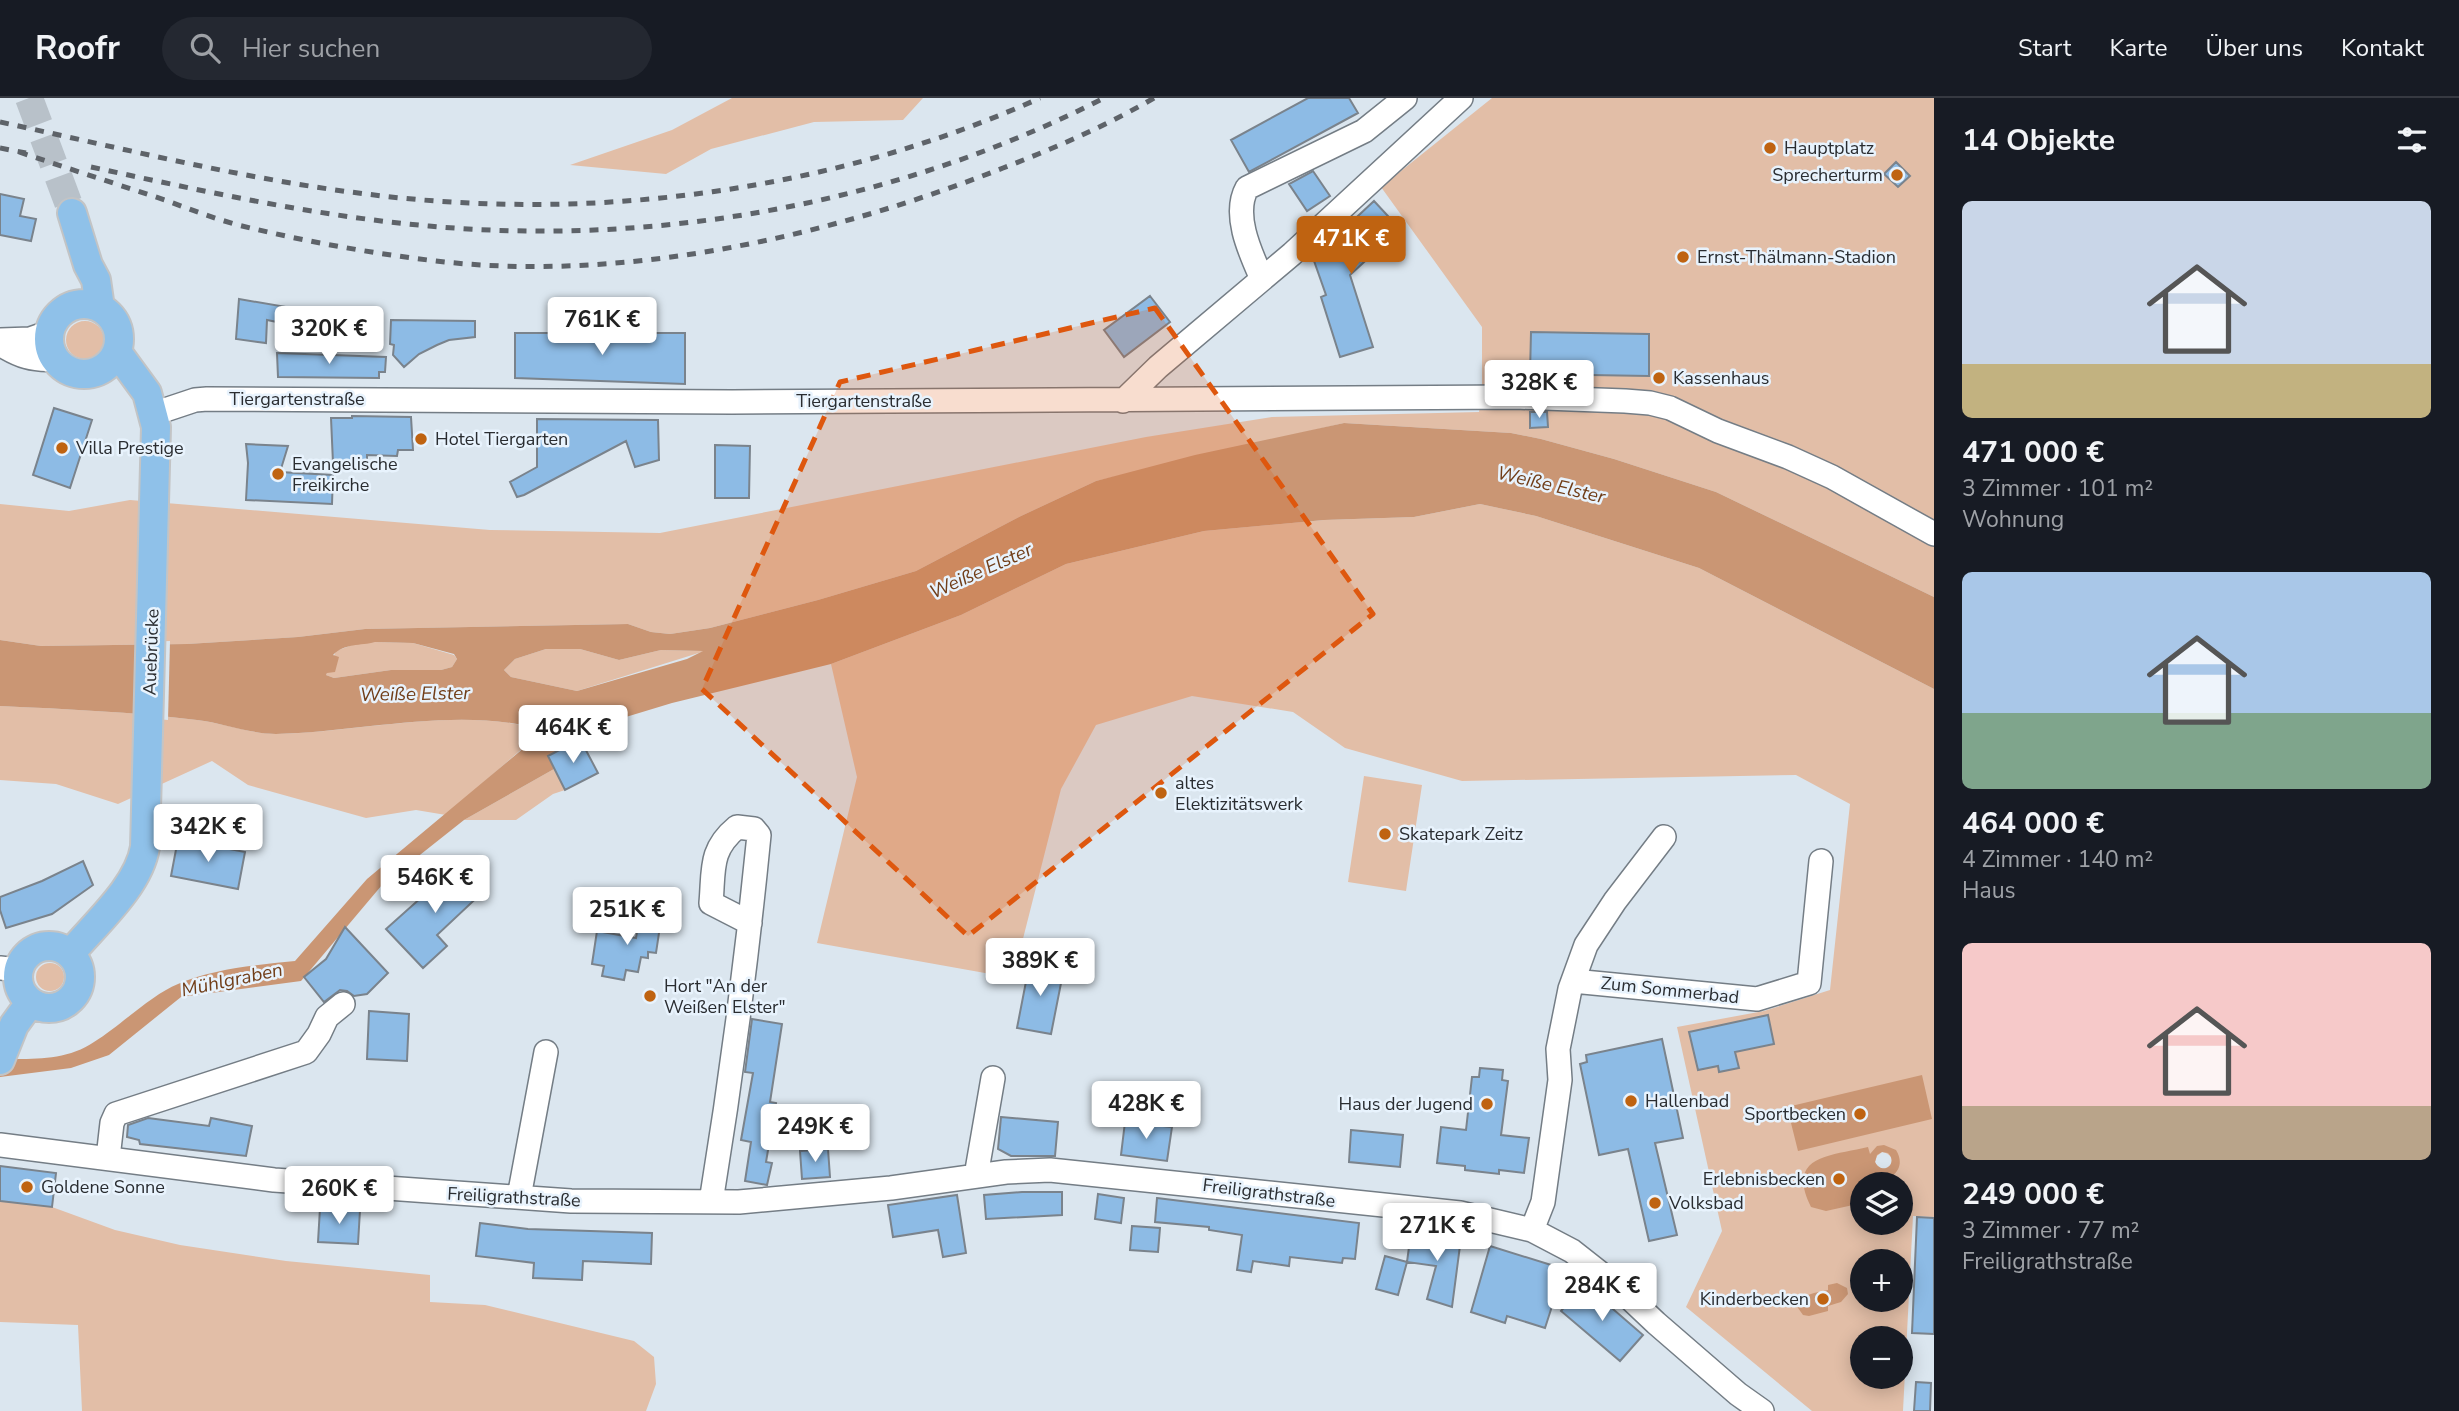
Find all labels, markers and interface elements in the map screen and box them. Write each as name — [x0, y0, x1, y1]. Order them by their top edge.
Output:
search box — [162, 17, 652, 80]
text: Roofr — [35, 26, 120, 71]
icon: search — [186, 29, 224, 67]
text: Hier suchen — [242, 31, 380, 66]
text: Start — [2018, 32, 2071, 64]
text: Karte — [2109, 32, 2167, 64]
text: Über uns — [2205, 32, 2303, 64]
text: Kontakt — [2341, 32, 2424, 64]
text: 14 Objekte — [1962, 120, 2115, 161]
icon: filters — [2393, 121, 2431, 159]
place label: Hauptplatz — [1784, 136, 1874, 160]
marker: Hauptplatz — [1762, 140, 1778, 156]
place label: Sprecherturm — [1772, 163, 1883, 187]
marker: Sprecherturm — [1889, 167, 1905, 183]
pin: 471K € — [1294, 216, 1408, 276]
text: 471K € — [1313, 223, 1389, 254]
place label: Ernst-Thälmann-Stadion — [1697, 245, 1896, 269]
icon: home — [2134, 246, 2260, 372]
marker: Ernst-Thälmann-Stadion — [1675, 249, 1691, 265]
pin: 761K € — [545, 298, 659, 357]
text: 761K € — [564, 304, 640, 335]
pin: 320K € — [272, 306, 386, 366]
text: 320K € — [291, 313, 367, 344]
pin: 328K € — [1482, 360, 1596, 420]
place label: Kassenhaus — [1673, 366, 1769, 390]
text: 328K € — [1501, 367, 1577, 398]
marker: Kassenhaus — [1651, 370, 1667, 386]
street label: Tiergartenstraße — [229, 387, 365, 411]
street label: Tiergartenstraße — [796, 389, 932, 413]
place label: Hotel Tiergarten — [435, 427, 568, 451]
marker: Hotel Tiergarten — [413, 431, 429, 447]
text: 471 000 € — [1962, 432, 2104, 473]
place label: Villa Prestige — [75, 436, 184, 460]
marker: Villa Prestige — [54, 440, 70, 456]
place label: Evangelische Freikirche — [292, 452, 398, 497]
water label: Weiße Elster — [1494, 460, 1609, 510]
marker: Evangelische Freikirche — [270, 466, 286, 482]
text: 3 Zimmer · 101 m² — [1962, 473, 2153, 504]
text: Wohnung — [1962, 504, 2064, 535]
water label: Weiße Elster — [925, 536, 1038, 605]
street label: Auebrücke — [137, 608, 165, 696]
icon: home — [2134, 617, 2260, 743]
water label: Weiße Elster — [360, 680, 471, 708]
pin: 464K € — [516, 706, 630, 765]
text: 464K € — [535, 712, 611, 743]
place label: altes Elektizitätswerk — [1175, 771, 1304, 816]
marker: altes Elektizitätswerk — [1153, 785, 1169, 801]
text: 464 000 € — [1962, 803, 2104, 844]
pin: 342K € — [151, 804, 265, 864]
text: 342K € — [170, 811, 246, 842]
place label: Skatepark Zeitz — [1399, 822, 1523, 846]
marker: Skatepark Zeitz — [1377, 826, 1393, 842]
text: 4 Zimmer · 140 m² — [1962, 844, 2153, 875]
pin: 546K € — [378, 856, 492, 915]
text: 546K € — [397, 862, 473, 893]
text: Haus — [1962, 875, 2016, 906]
pin: 251K € — [570, 888, 684, 947]
text: 251K € — [589, 894, 665, 925]
pin: 389K € — [983, 939, 1097, 998]
text: 389K € — [1002, 945, 1078, 976]
water label: Mühlgraben — [179, 957, 285, 1003]
street label: Zum Sommerbad — [1600, 971, 1740, 1009]
place label: Hort "An der Weißen Elster" — [664, 974, 786, 1019]
marker: Hort "An der Weißen Elster" — [642, 988, 658, 1004]
icon: home — [2134, 988, 2260, 1114]
pin: 428K € — [1089, 1082, 1203, 1141]
text: 428K € — [1108, 1088, 1184, 1119]
place label: Hallenbad — [1645, 1089, 1729, 1113]
place label: Haus der Jugend — [1338, 1092, 1473, 1116]
marker: Hallenbad — [1623, 1093, 1639, 1109]
marker: Haus der Jugend — [1479, 1096, 1495, 1112]
place label: Sportbecken — [1744, 1102, 1846, 1126]
pin: 249K € — [758, 1104, 872, 1164]
marker: Sportbecken — [1852, 1106, 1868, 1122]
text: 249K € — [777, 1111, 853, 1142]
pin: 260K € — [282, 1166, 396, 1226]
place label: Erlebnisbecken — [1703, 1167, 1825, 1191]
marker: Erlebnisbecken — [1831, 1171, 1847, 1187]
map controls — [1850, 1172, 1913, 1389]
button: layers — [1850, 1172, 1913, 1235]
text: 260K € — [301, 1173, 377, 1204]
street label: Freiligrathstraße — [1201, 1173, 1337, 1213]
text: 249 000 € — [1962, 1174, 2104, 1215]
place label: Goldene Sonne — [41, 1175, 165, 1199]
marker: Goldene Sonne — [19, 1179, 35, 1195]
street label: Freiligrathstraße — [447, 1182, 581, 1212]
place label: Volksbad — [1668, 1191, 1744, 1215]
marker: Volksbad — [1647, 1195, 1663, 1211]
pin: 271K € — [1380, 1204, 1494, 1263]
text: 271K € — [1399, 1210, 1475, 1241]
text: 3 Zimmer · 77 m² — [1962, 1215, 2139, 1246]
text: Freiligrathstraße — [1962, 1246, 2133, 1277]
button: + — [1850, 1249, 1913, 1312]
pin: 284K € — [1545, 1264, 1659, 1323]
text: 284K € — [1564, 1270, 1640, 1301]
place label: Kinderbecken — [1700, 1287, 1809, 1311]
marker: Kinderbecken — [1815, 1291, 1831, 1307]
button: − — [1850, 1326, 1913, 1389]

